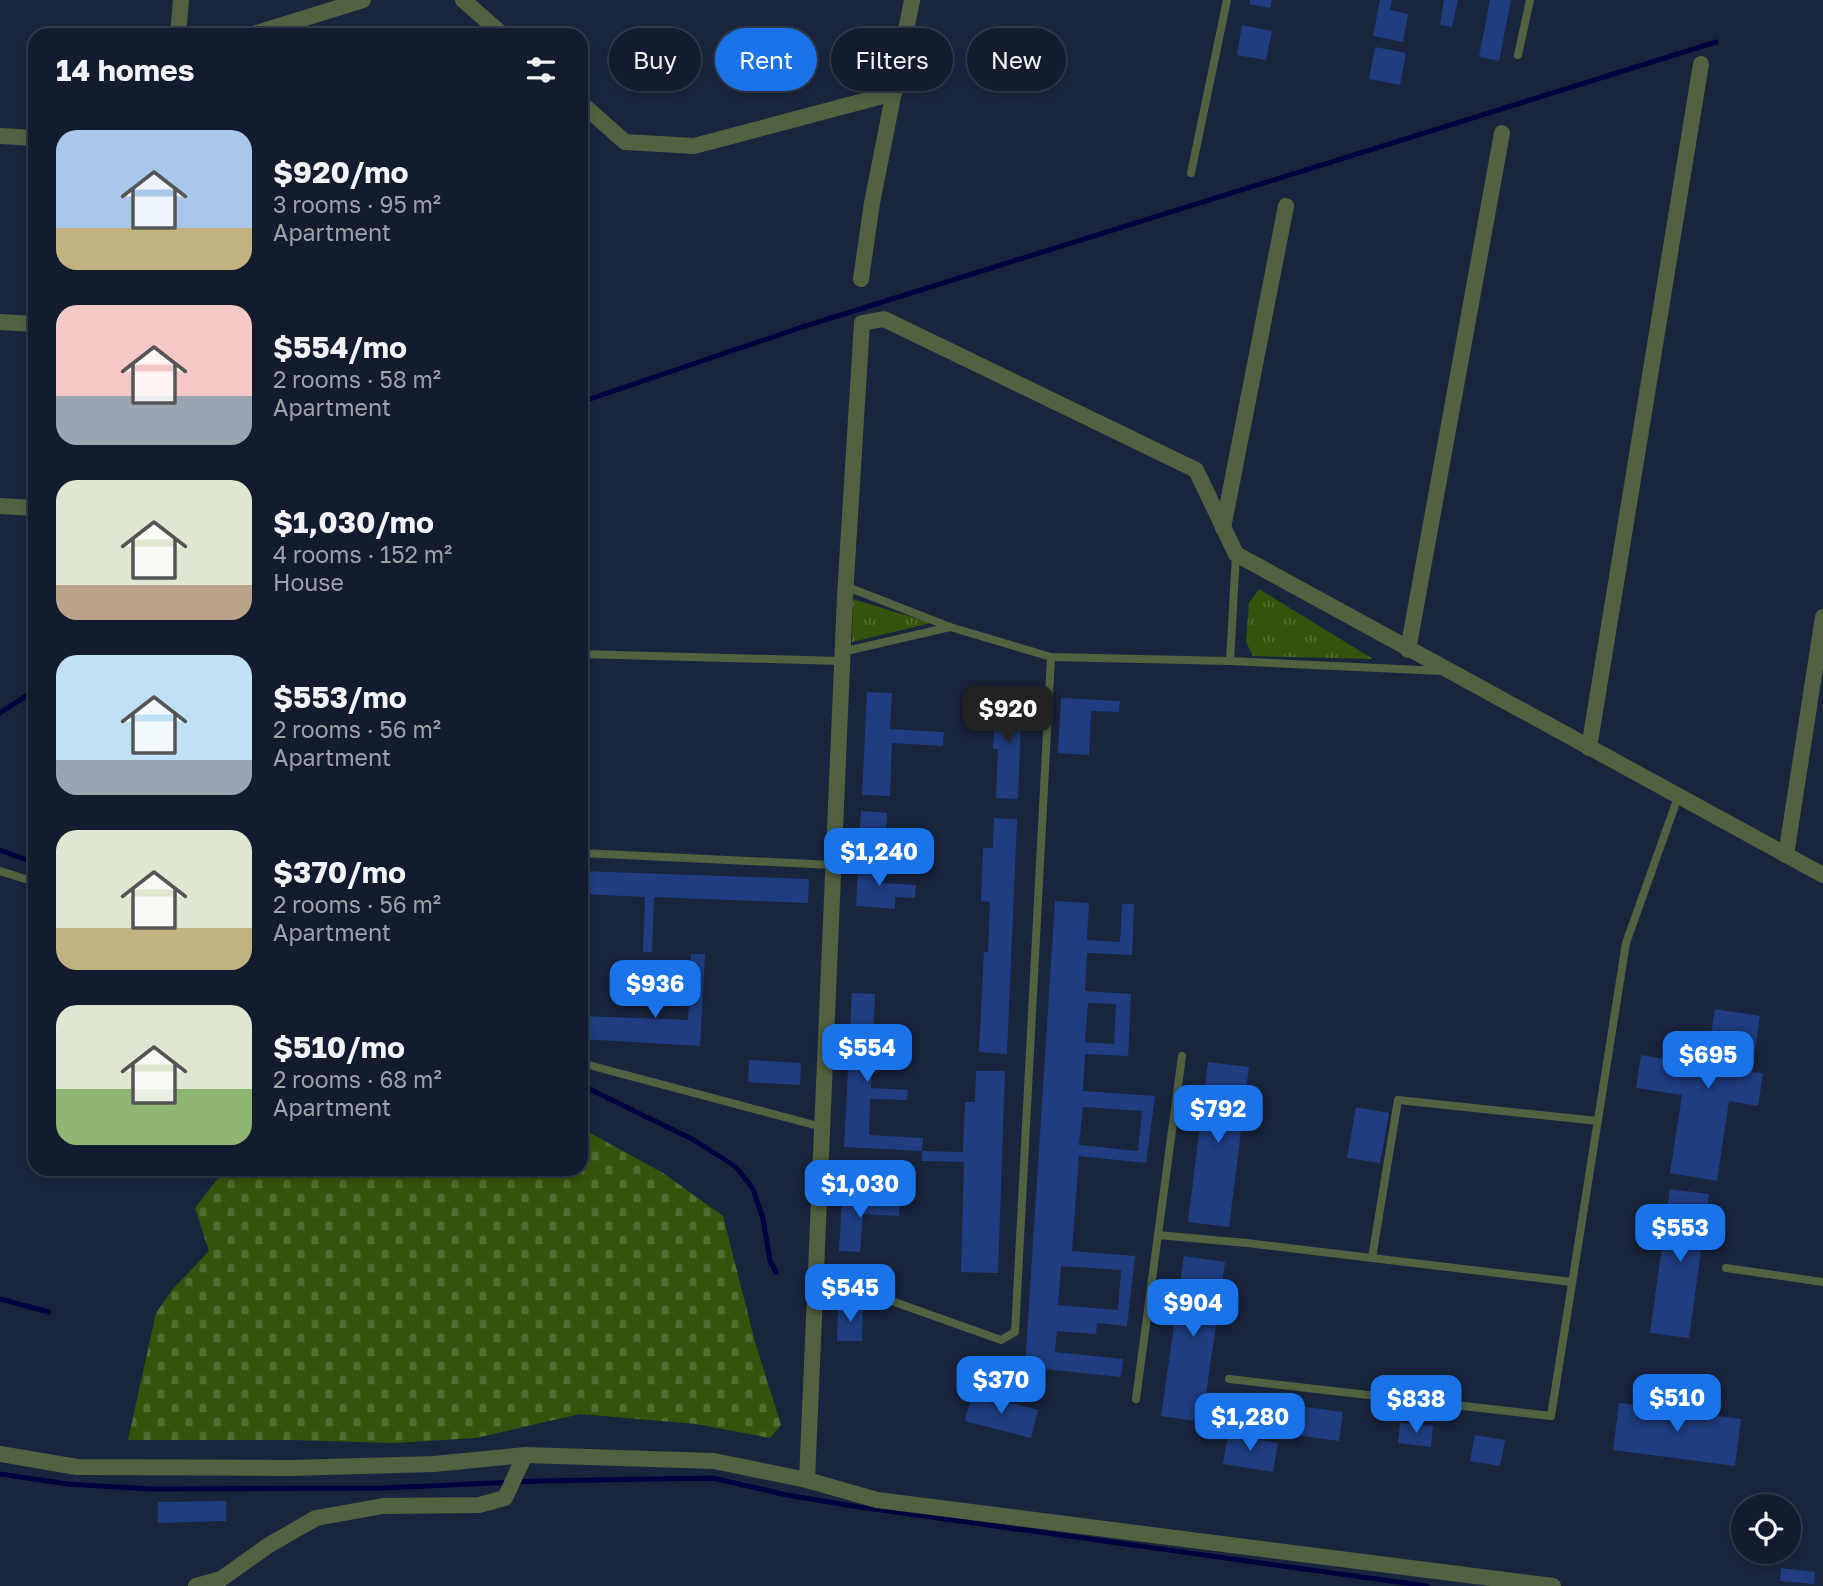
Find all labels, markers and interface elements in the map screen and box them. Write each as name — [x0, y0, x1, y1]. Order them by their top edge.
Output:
chip: Buy — [609, 28, 701, 91]
chip: Rent — [715, 28, 817, 91]
chip: Filters — [831, 28, 953, 91]
chip: New — [967, 28, 1066, 91]
icon: filters — [522, 51, 560, 89]
text: 14 homes — [56, 52, 195, 88]
text: $920/mo — [273, 154, 409, 190]
icon: home — [112, 158, 196, 242]
text: 3 rooms · 95 m² — [273, 190, 441, 218]
text: Apartment — [273, 218, 391, 246]
text: $554/mo — [273, 329, 407, 365]
icon: home — [112, 333, 196, 417]
text: 2 rooms · 58 m² — [273, 365, 441, 393]
text: Apartment — [273, 393, 391, 421]
text: $1,030/mo — [273, 504, 434, 540]
icon: home — [112, 508, 196, 592]
text: 4 rooms · 152 m² — [273, 540, 452, 568]
text: House — [273, 568, 344, 596]
text: $553/mo — [273, 679, 407, 715]
icon: home — [112, 683, 196, 767]
pin: $920 — [967, 686, 1049, 745]
text: $920 — [979, 694, 1038, 722]
text: 2 rooms · 56 m² — [273, 715, 441, 743]
text: Apartment — [273, 743, 391, 771]
pin: $1,240 — [822, 828, 936, 888]
text: $1,240 — [840, 837, 918, 865]
text: $370/mo — [273, 854, 406, 890]
icon: home — [112, 858, 196, 942]
text: 2 rooms · 56 m² — [273, 890, 441, 918]
text: Apartment — [273, 918, 391, 946]
pin: $936 — [614, 960, 696, 1020]
text: $936 — [626, 969, 684, 997]
pin: $554 — [826, 1024, 908, 1084]
text: $510/mo — [273, 1029, 405, 1065]
pin: $695 — [1667, 1032, 1749, 1091]
icon: home — [112, 1033, 196, 1117]
text: $554 — [838, 1033, 896, 1061]
text: $695 — [1679, 1040, 1737, 1068]
text: 2 rooms · 68 m² — [273, 1065, 442, 1093]
pin: $792 — [1177, 1086, 1259, 1145]
text: Apartment — [273, 1093, 391, 1121]
text: $792 — [1190, 1094, 1246, 1122]
pin: $1,030 — [803, 1160, 917, 1220]
text: $1,030 — [821, 1169, 899, 1197]
pin: $553 — [1639, 1204, 1721, 1264]
text: $553 — [1651, 1213, 1709, 1241]
pin: $545 — [809, 1264, 891, 1324]
text: $545 — [821, 1273, 879, 1301]
pin: $904 — [1152, 1280, 1234, 1339]
text: $904 — [1163, 1288, 1223, 1316]
pin: $370 — [960, 1356, 1042, 1416]
text: $370 — [973, 1365, 1029, 1393]
pin: $510 — [1636, 1374, 1718, 1434]
pin: $838 — [1375, 1376, 1457, 1435]
text: $510 — [1649, 1383, 1705, 1411]
text: $838 — [1387, 1384, 1445, 1412]
pin: $1,280 — [1193, 1394, 1307, 1453]
text: $1,280 — [1211, 1402, 1289, 1430]
map controls — [1731, 1494, 1801, 1564]
button: locate — [1731, 1494, 1801, 1564]

